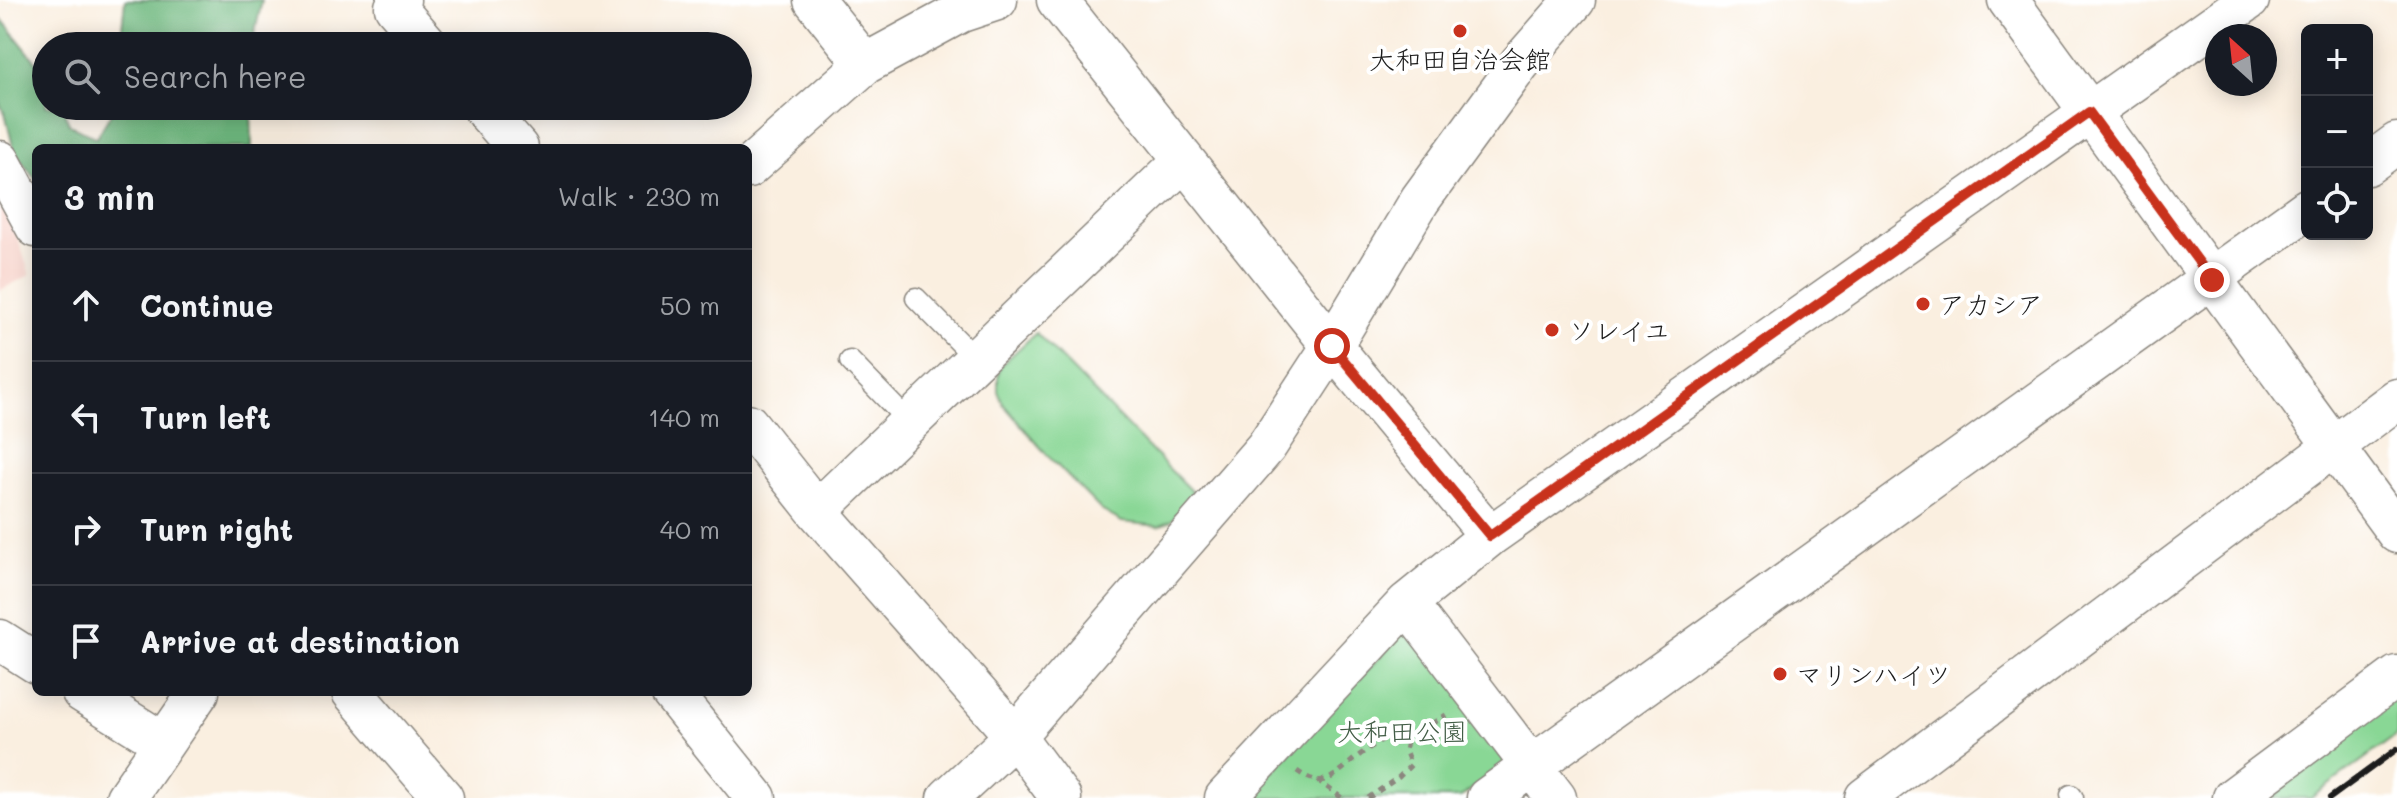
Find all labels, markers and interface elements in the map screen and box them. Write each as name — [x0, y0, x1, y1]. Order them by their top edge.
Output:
marker: 大和田自治会館 — [1451, 22, 1469, 40]
north arrow — [2205, 24, 2277, 96]
map controls — [2301, 24, 2373, 240]
button: + — [2301, 24, 2373, 96]
search box — [32, 32, 752, 120]
place label: 大和田自治会館 — [1369, 42, 1551, 76]
icon: search — [60, 54, 104, 98]
text: Search here — [124, 56, 307, 96]
button: − — [2301, 96, 2373, 168]
button: locate — [2301, 168, 2373, 240]
text: 3 min — [64, 174, 155, 219]
text: Walk · 230 m — [558, 179, 720, 213]
route end — [2194, 262, 2230, 298]
icon: ahead — [64, 283, 108, 327]
text: Continue — [140, 285, 273, 325]
place label: アカシア — [1939, 287, 2043, 321]
text: 50 m — [660, 288, 720, 322]
marker: アカシア — [1914, 295, 1932, 313]
place label: ソレイユ — [1568, 313, 1670, 347]
marker: ソレイユ — [1543, 321, 1561, 339]
route start — [1314, 328, 1350, 364]
icon: left — [64, 395, 108, 439]
text: Turn left — [140, 397, 271, 437]
text: 140 m — [648, 400, 720, 434]
icon: right — [64, 507, 108, 551]
text: Turn right — [140, 509, 293, 549]
text: 40 m — [660, 512, 720, 546]
icon: arrive — [64, 619, 108, 663]
text: Arrive at destination — [140, 621, 460, 661]
place label: マリンハイツ — [1796, 657, 1951, 691]
marker: マリンハイツ — [1771, 665, 1789, 683]
park label: 大和田公園 — [1337, 714, 1467, 748]

